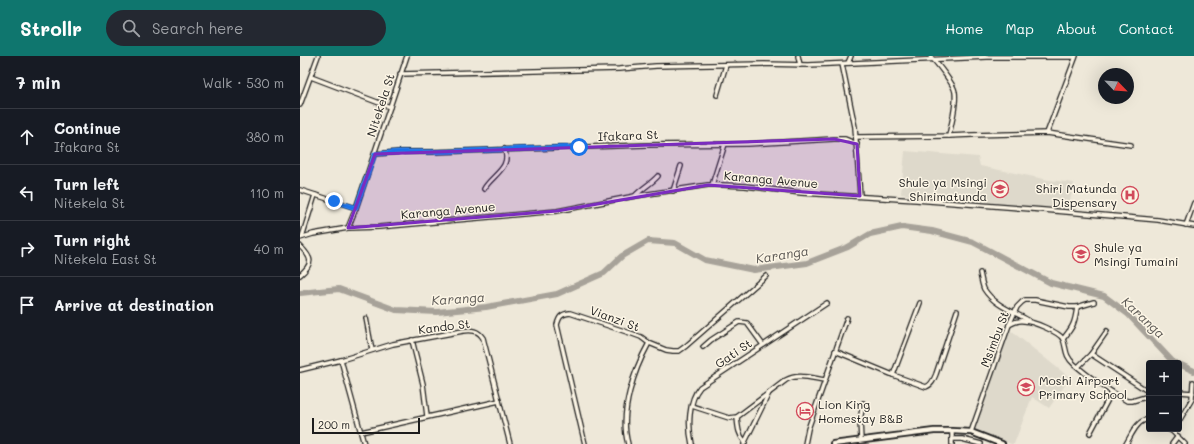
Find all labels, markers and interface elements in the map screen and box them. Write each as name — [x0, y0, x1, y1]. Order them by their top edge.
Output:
search box — [106, 10, 386, 46]
text: Strollr — [20, 16, 82, 41]
icon: search — [120, 17, 142, 39]
text: Search here — [152, 18, 243, 38]
text: Home — [945, 19, 983, 38]
text: Map — [1005, 19, 1034, 38]
text: About — [1056, 19, 1097, 38]
text: Contact — [1119, 19, 1174, 38]
north arrow — [1098, 68, 1134, 104]
text: 7 min — [16, 71, 61, 93]
street label: Nitekela St — [362, 71, 398, 139]
text: Walk · 530 m — [203, 74, 284, 91]
text: Continue — [54, 118, 121, 138]
icon: ahead — [16, 126, 38, 148]
street label: Ifakara St — [597, 126, 659, 144]
text: 380 m — [246, 128, 284, 145]
text: Ifakara St — [54, 138, 120, 155]
route start — [570, 138, 588, 156]
street label: Karanga Avenue — [723, 167, 819, 191]
text: Turn left — [54, 174, 119, 194]
place label: Shule ya Msingi Shirimatunda — [899, 174, 987, 204]
school or university icon: Shule ya Msingi Shirimatunda — [990, 179, 1010, 199]
place label: Shiri Matunda Dispensary — [1036, 180, 1117, 210]
icon: left — [16, 182, 38, 204]
text: 110 m — [250, 184, 284, 201]
hospital icon: Shiri Matunda Dispensary — [1120, 185, 1140, 205]
route end — [325, 192, 343, 210]
text: Nitekela St — [54, 194, 125, 211]
street label: Karanga Avenue — [400, 198, 496, 222]
text: Turn right — [54, 230, 131, 250]
icon: right — [16, 238, 38, 260]
place label: Shule ya Msingi Tumaini — [1094, 239, 1178, 269]
text: 40 m — [254, 240, 284, 257]
water label: Karanga — [754, 241, 810, 267]
school or university icon: Shule ya Msingi Tumaini — [1071, 244, 1091, 264]
text: Nitekela East St — [54, 250, 157, 267]
water label: Karanga — [431, 288, 485, 308]
water label: Karanga — [1119, 293, 1169, 341]
icon: arrive — [16, 294, 38, 316]
text: Arrive at destination — [54, 295, 214, 315]
street label: Vianzi St — [588, 302, 642, 334]
street label: Msimbu St — [976, 309, 1012, 369]
street label: Kando St — [417, 315, 471, 337]
street label: Gati St — [711, 335, 755, 371]
map controls — [1146, 360, 1182, 432]
button: + — [1146, 360, 1182, 396]
place label: Moshi Airport Primary School — [1039, 372, 1127, 402]
school or university icon: Moshi Airport Primary School — [1016, 377, 1036, 397]
place label: Lion King Homestay B&B — [818, 396, 903, 426]
button: − — [1146, 396, 1182, 432]
hotel icon: Lion King Homestay B&B — [795, 401, 815, 421]
scale bar — [312, 416, 420, 435]
text: 200 m — [318, 417, 350, 432]

